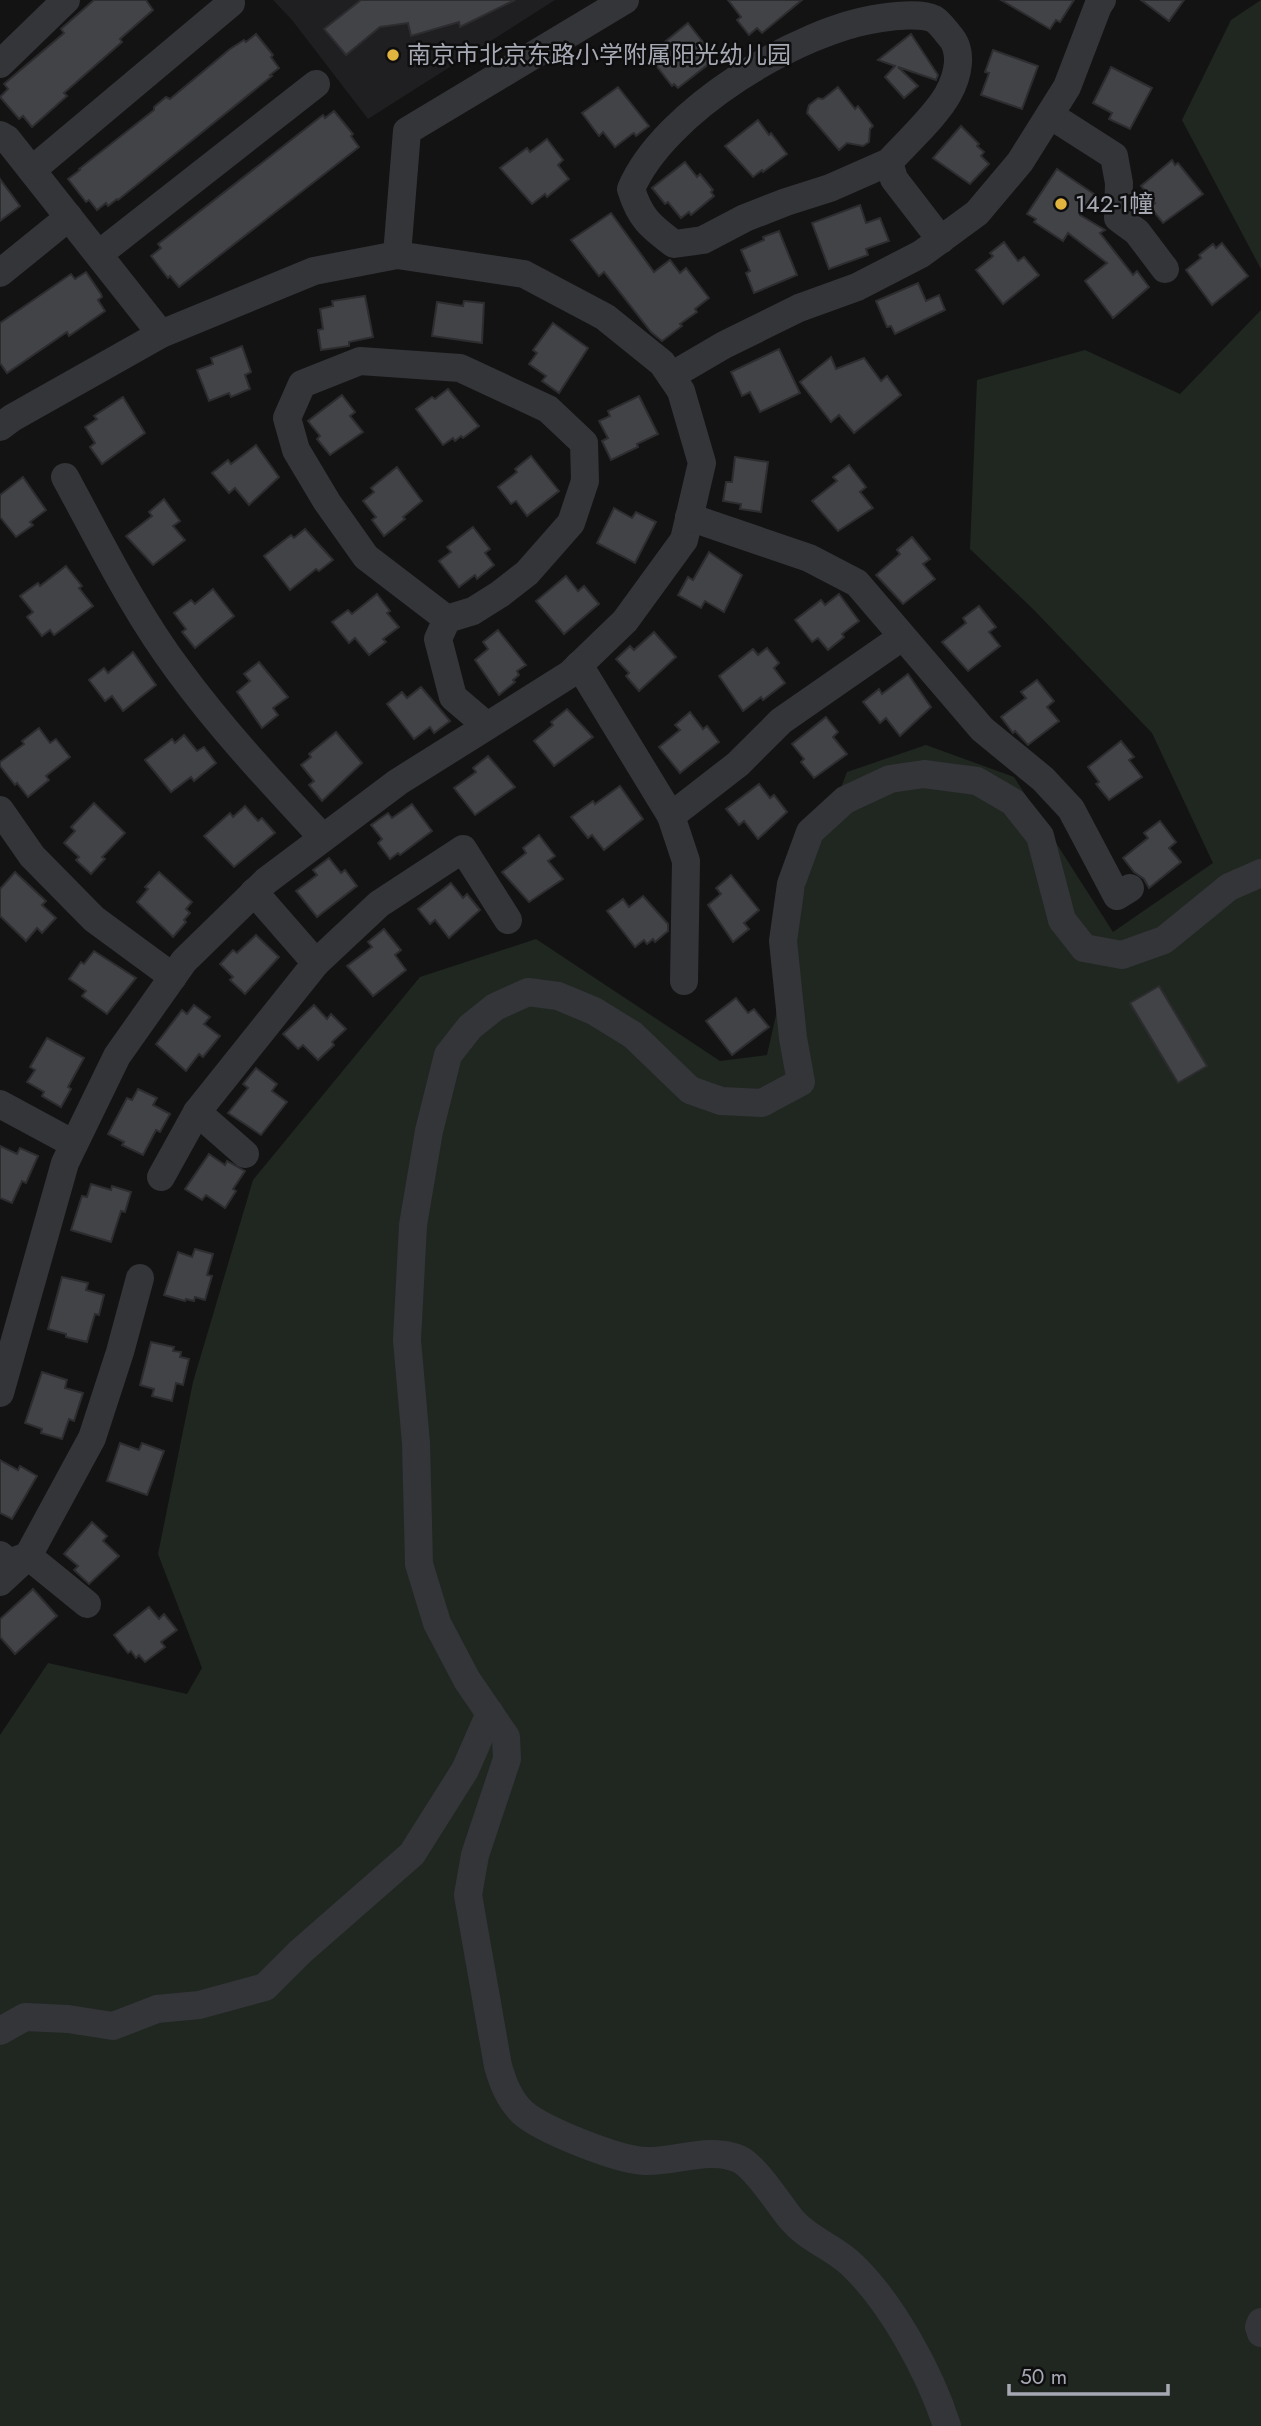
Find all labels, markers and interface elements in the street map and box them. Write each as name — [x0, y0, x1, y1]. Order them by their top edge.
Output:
place label: 南京市北京东路小学附属阳光幼儿园 — [407, 37, 791, 72]
marker: 南京市北京东路小学附属阳光幼儿园 — [385, 47, 401, 63]
place label: 142-1幢 — [1075, 186, 1153, 221]
marker: 142-1幢 — [1053, 196, 1069, 212]
scale bar — [1009, 2352, 1168, 2396]
text: 50 m — [1020, 2362, 1067, 2392]

